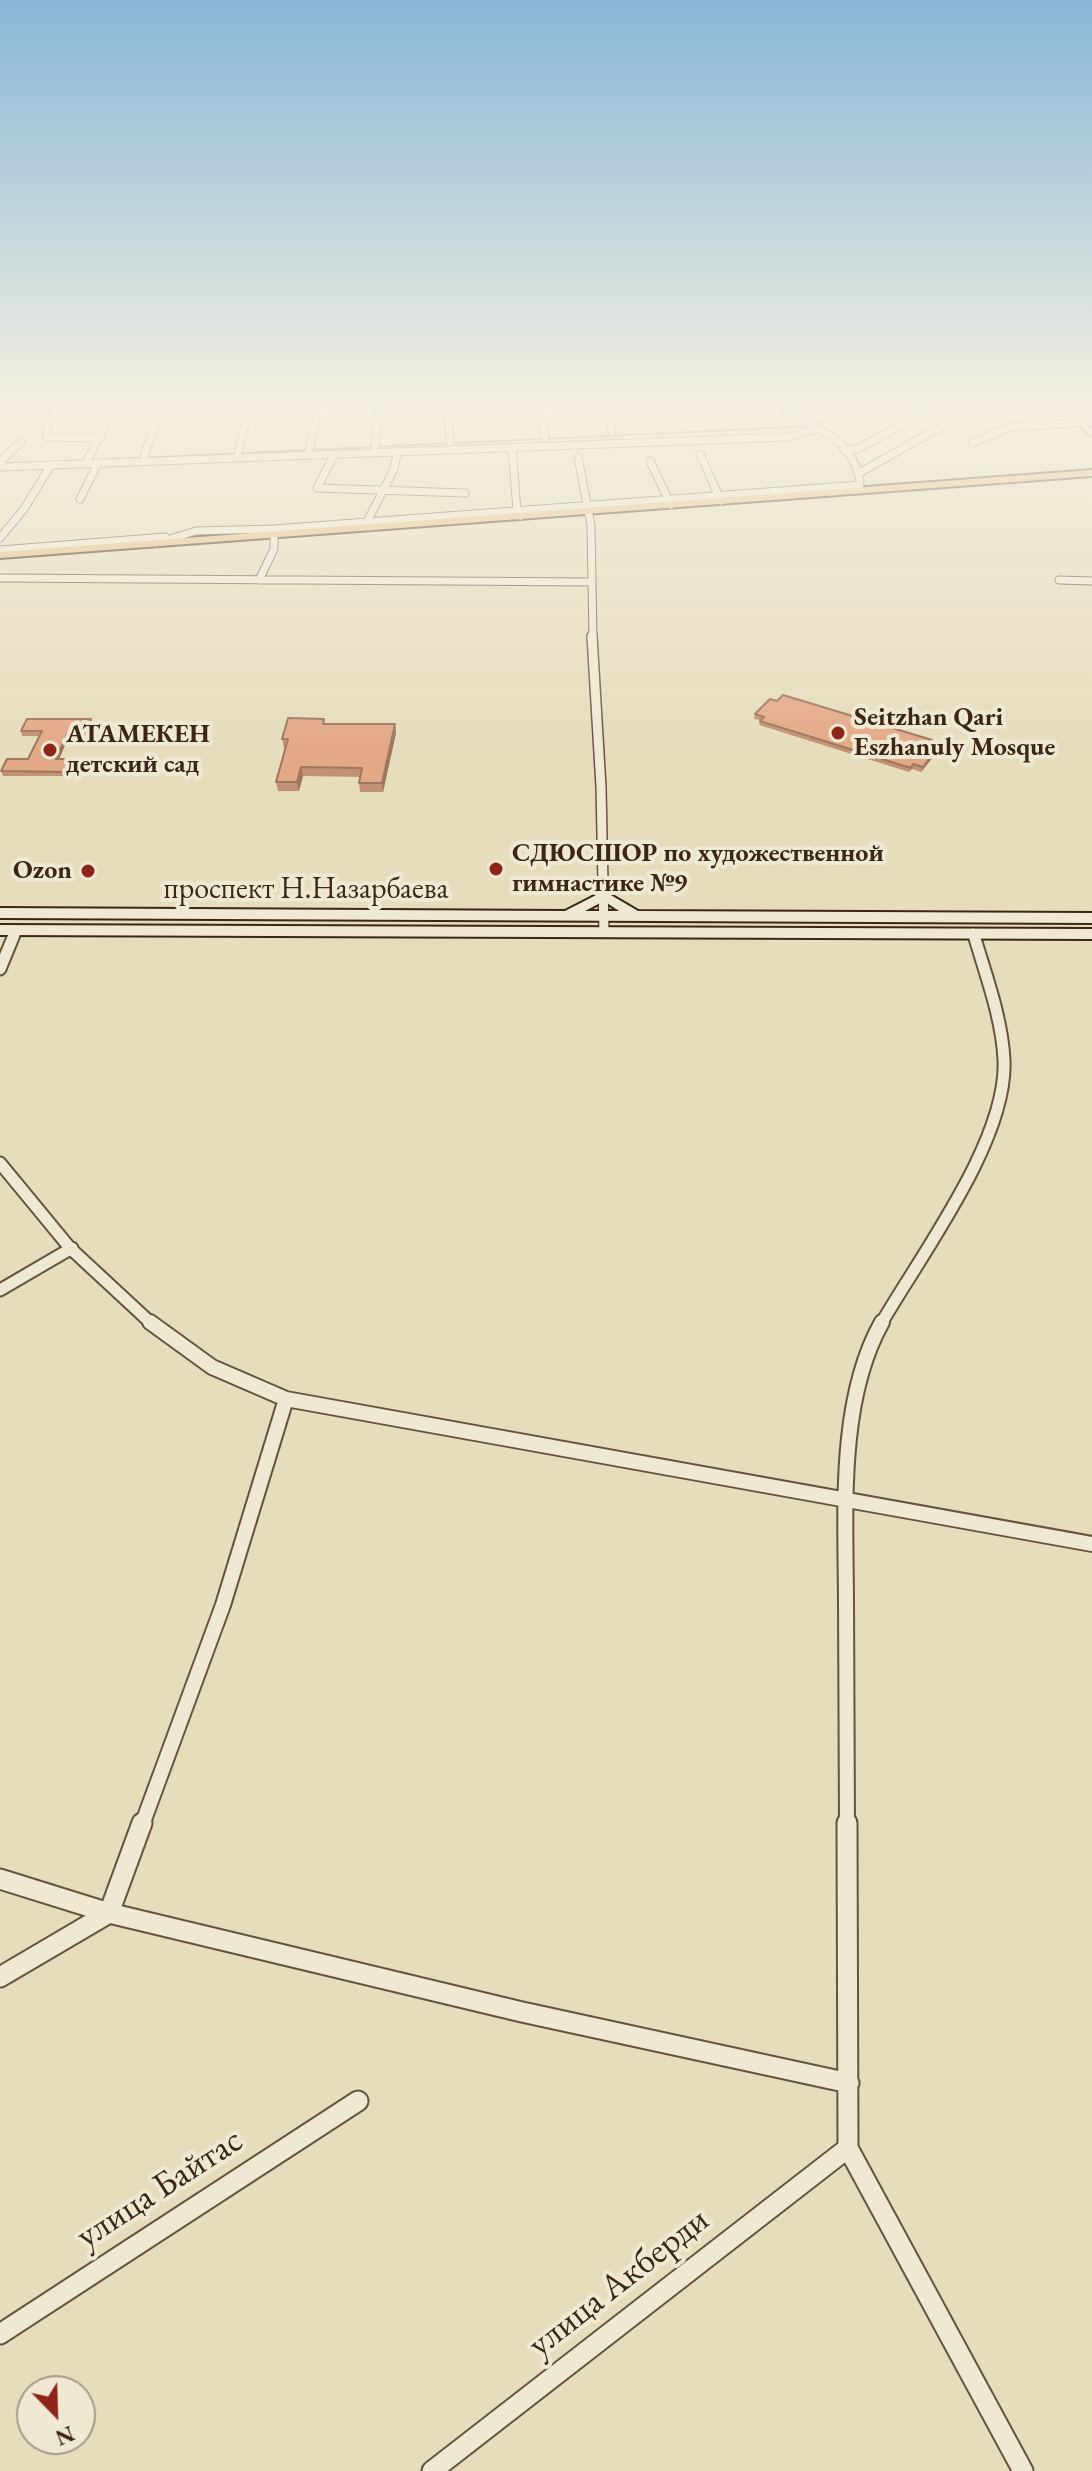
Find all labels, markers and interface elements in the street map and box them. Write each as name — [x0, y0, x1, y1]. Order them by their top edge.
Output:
place label: Seitzhan Qari Eszhanuly Mosque — [854, 702, 1055, 764]
place label: АТАМЕКЕН детский сад — [66, 719, 210, 780]
marker: Seitzhan Qari Eszhanuly Mosque — [829, 724, 847, 742]
marker: АТАМЕКЕН детский сад — [41, 741, 59, 759]
place label: СДЮСШОР по художественной гимнастике №9 — [512, 838, 884, 900]
place label: Ozon — [13, 855, 72, 887]
marker: СДЮСШОР по художественной гимнастике №9 — [487, 860, 505, 878]
marker: Ozon — [79, 862, 97, 880]
street label: проспект Н.Назарбаева — [164, 872, 448, 908]
street label: улица Байтас — [69, 2119, 251, 2259]
street label: улица Акберди — [520, 2199, 718, 2367]
north arrow — [16, 2375, 96, 2455]
text: N — [51, 2419, 79, 2453]

